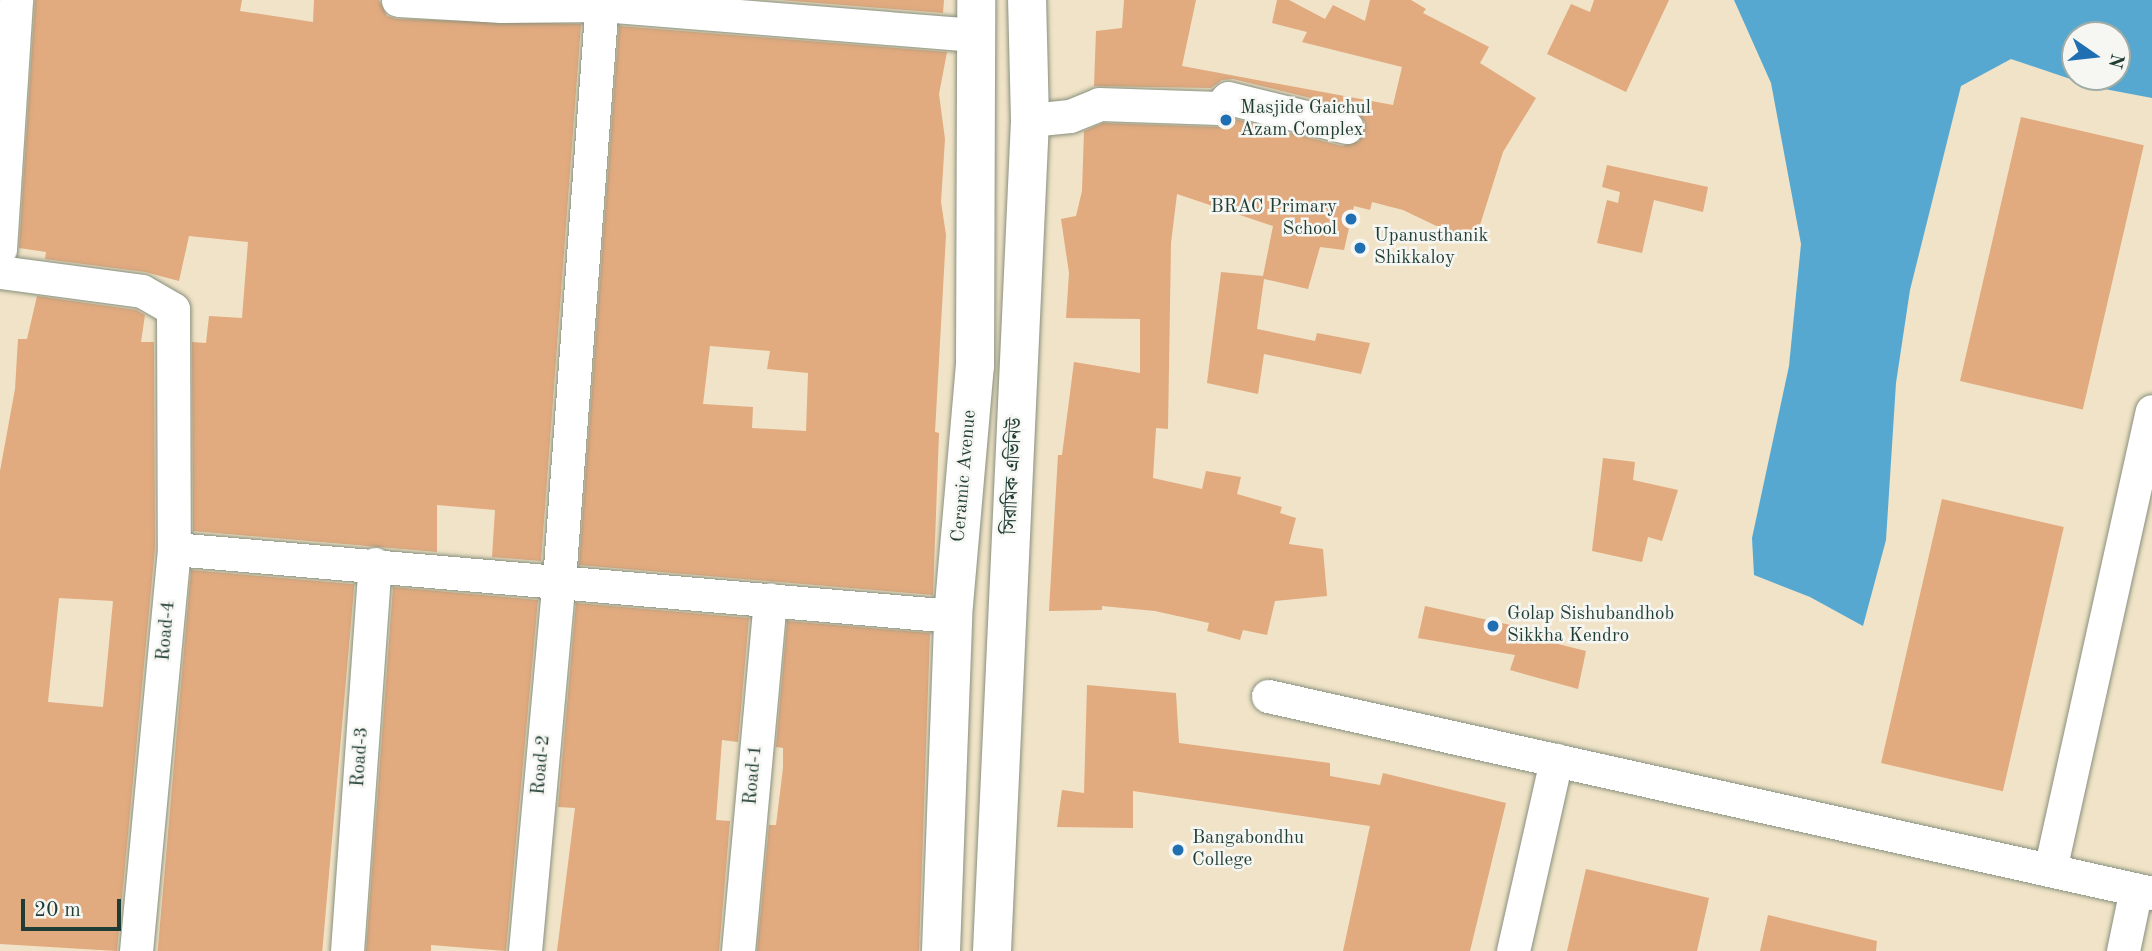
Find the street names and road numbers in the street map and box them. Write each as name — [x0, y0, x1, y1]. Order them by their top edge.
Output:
street label: Ceramic Avenue — [948, 409, 982, 543]
street label: সিরামিক এভিনিউ — [1000, 417, 1028, 535]
street label: Road-4 — [153, 600, 181, 662]
street label: Road-3 — [348, 726, 374, 788]
street label: Road-2 — [528, 734, 556, 796]
street label: Road-1 — [740, 744, 768, 806]

